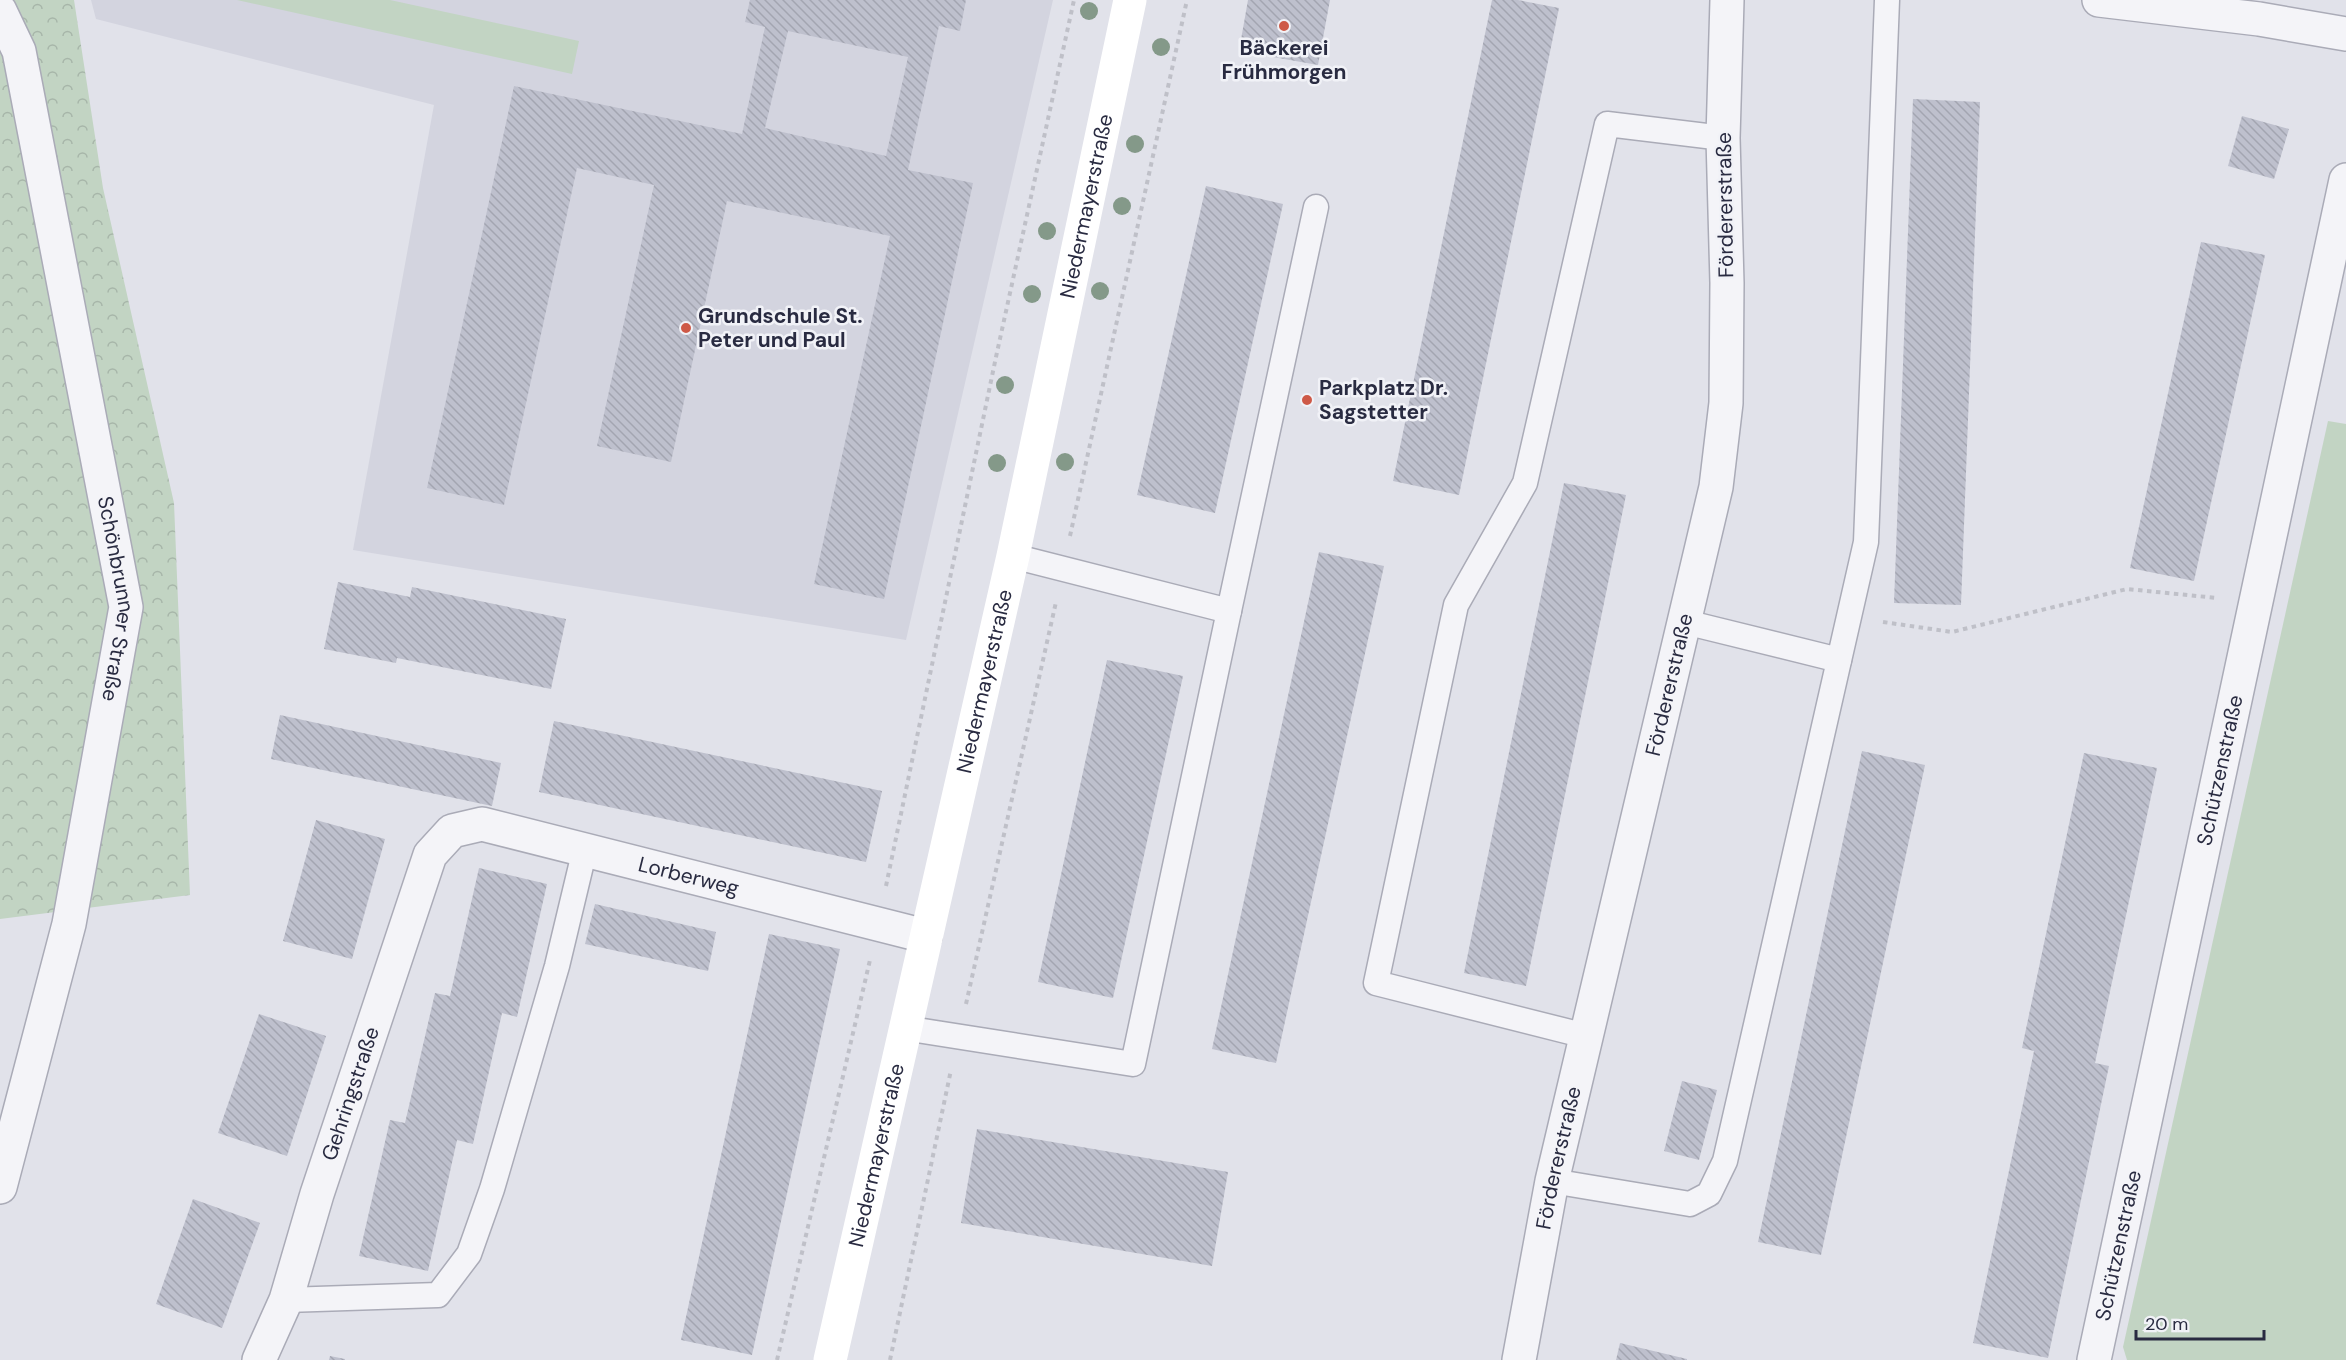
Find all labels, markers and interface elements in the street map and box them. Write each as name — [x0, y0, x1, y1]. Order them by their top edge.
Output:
marker: Bäckerei Frühmorgen — [1277, 19, 1291, 33]
place label: Bäckerei Frühmorgen — [1222, 34, 1346, 86]
street label: Niedermayerstraße — [1054, 111, 1120, 301]
street label: Fördererstraße — [1710, 132, 1740, 278]
place label: Grundschule St. Peter und Paul — [698, 302, 863, 354]
marker: Grundschule St. Peter und Paul — [679, 321, 693, 335]
place label: Parkplatz Dr. Sagstetter — [1319, 374, 1448, 426]
marker: Parkplatz Dr. Sagstetter — [1300, 393, 1314, 407]
street label: Schönbrunner Straße — [91, 494, 141, 704]
street label: Niedermayerstraße — [950, 587, 1019, 776]
street label: Fördererstraße — [1639, 610, 1700, 759]
street label: Schützenstraße — [2190, 692, 2250, 848]
street label: Lorberweg — [635, 850, 742, 902]
street label: Gehringstraße — [315, 1023, 386, 1164]
street label: Niedermayerstraße — [842, 1061, 911, 1250]
street label: Fördererstraße — [1529, 1083, 1588, 1232]
street label: Schützenstraße — [2089, 1168, 2148, 1323]
scale bar — [2136, 1303, 2264, 1341]
text: 20 m — [2145, 1312, 2188, 1336]

